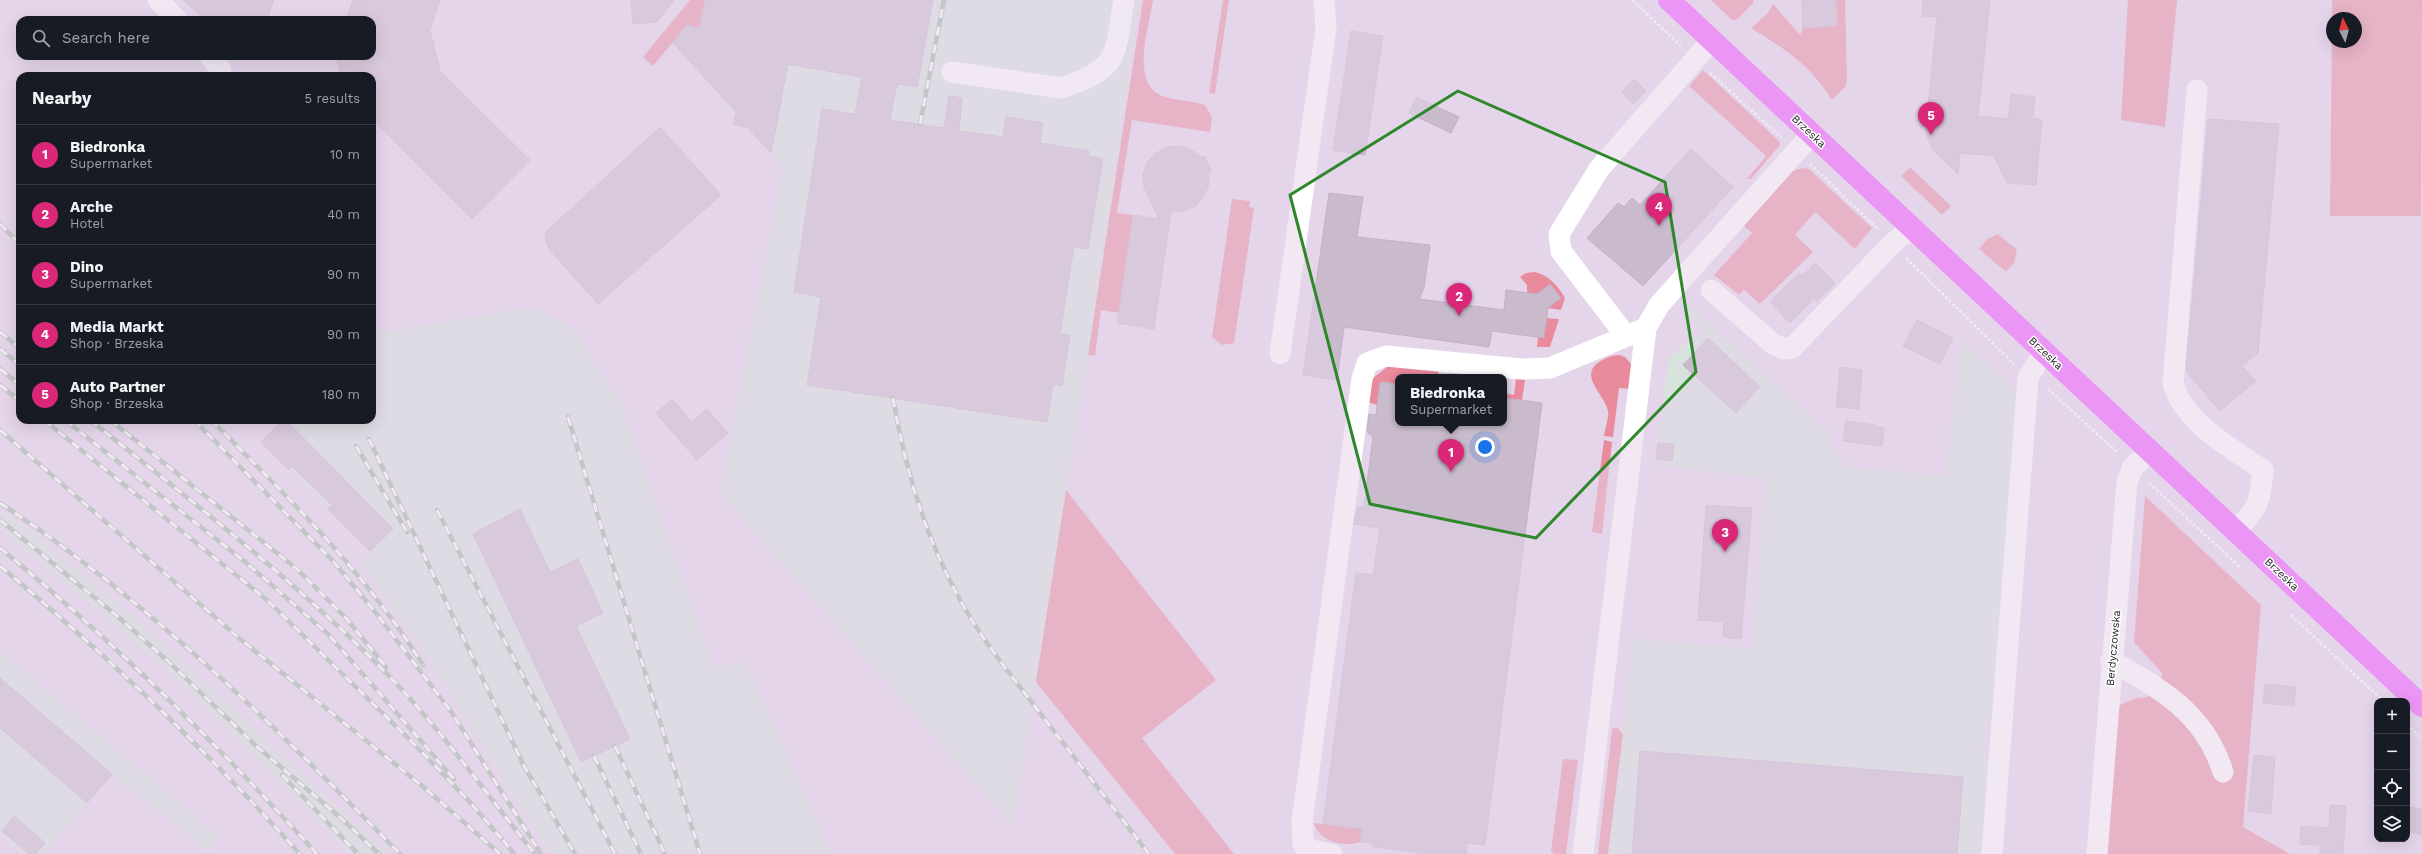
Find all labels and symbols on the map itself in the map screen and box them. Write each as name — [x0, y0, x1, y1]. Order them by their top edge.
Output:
north arrow — [2326, 12, 2362, 48]
pin: 5 — [1918, 102, 1944, 135]
street label: Brzeska — [1789, 112, 1828, 150]
pin: 4 — [1646, 193, 1672, 226]
pin: 2 — [1446, 283, 1472, 316]
street label: Brzeska — [2026, 334, 2065, 372]
your location — [1475, 437, 1495, 457]
pin: 1 — [1438, 439, 1464, 472]
pin: 3 — [1712, 519, 1738, 552]
street label: Brzeska — [2262, 555, 2301, 593]
street label: Berdyczowska — [2104, 610, 2123, 686]

